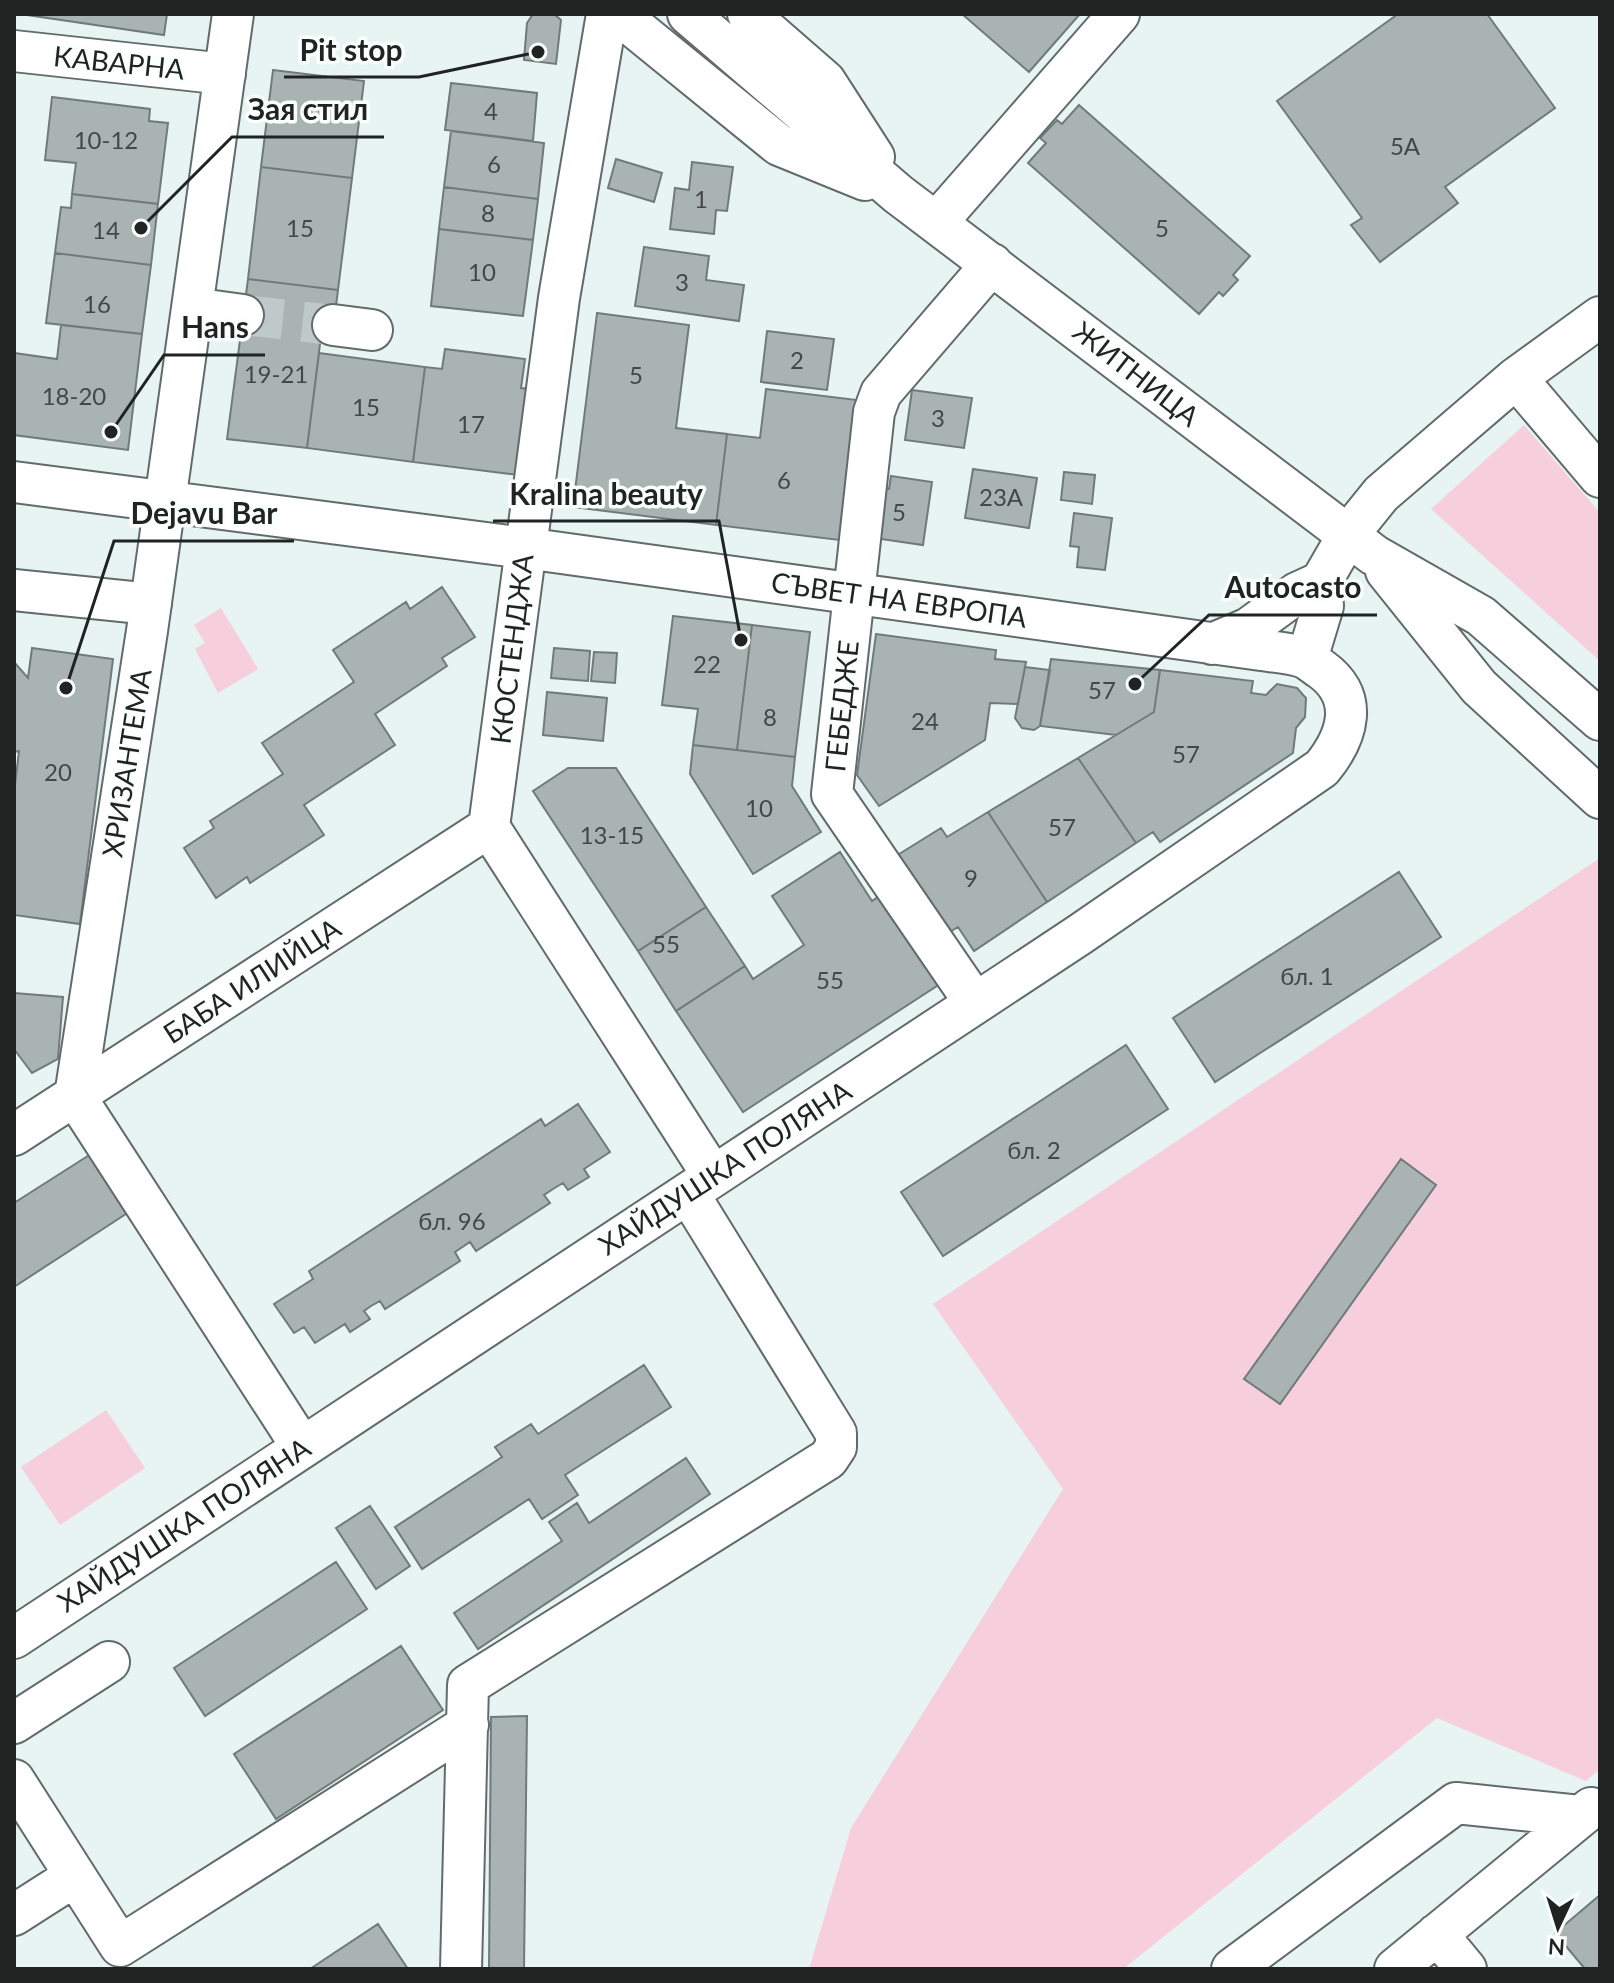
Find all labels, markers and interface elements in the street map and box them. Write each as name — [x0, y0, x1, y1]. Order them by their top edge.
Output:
callout: Pit stop — [284, 23, 419, 77]
text: Pit stop — [299, 31, 403, 67]
street label: КАВАРНА — [52, 38, 186, 86]
callout: Зая стил — [232, 83, 384, 137]
text: Зая стил — [248, 90, 368, 126]
house number: 4 — [484, 96, 498, 125]
house number: 10-12 — [74, 125, 138, 154]
house number: 5А — [1390, 131, 1421, 160]
house number: 6 — [487, 149, 501, 178]
house number: 1 — [694, 184, 708, 213]
house number: 8 — [481, 198, 495, 227]
house number: 15 — [286, 213, 314, 242]
house number: 5 — [1155, 213, 1169, 242]
house number: 14 — [92, 215, 120, 244]
house number: 10 — [468, 257, 496, 286]
house number: 3 — [675, 267, 689, 296]
house number: 16 — [83, 289, 111, 318]
callout: Hans — [164, 301, 265, 355]
text: Hans — [181, 308, 249, 344]
street label: ЖИТНИЦА — [1067, 313, 1206, 433]
house number: 2 — [790, 345, 804, 374]
house number: 19-21 — [244, 359, 308, 388]
house number: 5 — [629, 360, 643, 389]
house number: 18-20 — [42, 381, 106, 410]
house number: 15 — [352, 392, 380, 421]
house number: 3 — [931, 403, 945, 432]
house number: 17 — [457, 409, 485, 438]
house number: 6 — [777, 465, 791, 494]
callout: Kralina beauty — [493, 467, 719, 521]
text: Kralina beauty — [509, 475, 703, 511]
house number: 23А — [979, 482, 1024, 511]
callout: Dejavu Bar — [114, 487, 294, 541]
text: Dejavu Bar — [130, 494, 278, 530]
house number: 5 — [892, 497, 906, 526]
street label: КЮСТЕНДЖА — [483, 552, 540, 746]
callout: Autocasto — [1209, 561, 1377, 615]
street label: СЪВЕТ НА ЕВРОПА — [769, 564, 1029, 634]
text: Autocasto — [1224, 568, 1361, 604]
street label: ГЕБЕДЖЕ — [817, 638, 865, 773]
house number: 22 — [693, 649, 721, 678]
street label: ХРИЗАНТЕМА — [94, 666, 158, 859]
house number: 57 — [1088, 675, 1116, 704]
house number: 8 — [763, 702, 777, 731]
house number: 24 — [911, 706, 939, 735]
house number: 57 — [1172, 739, 1200, 768]
house number: 20 — [44, 757, 72, 786]
house number: 10 — [745, 793, 773, 822]
house number: 57 — [1048, 812, 1076, 841]
house number: 13-15 — [580, 820, 644, 849]
house number: 9 — [964, 863, 978, 892]
street label: БАБА ИЛИЙЦА — [156, 910, 347, 1050]
house number: 55 — [652, 929, 680, 958]
house number: бл. 1 — [1280, 961, 1334, 990]
house number: 55 — [816, 965, 844, 994]
street label: ХАЙДУШКА ПОЛЯНА — [592, 1073, 857, 1262]
house number: бл. 2 — [1007, 1135, 1061, 1164]
house number: бл. 96 — [418, 1206, 486, 1235]
street label: ХАЙДУШКА ПОЛЯНА — [51, 1430, 316, 1619]
north arrow — [1518, 1887, 1598, 1967]
text: N — [1547, 1933, 1566, 1962]

